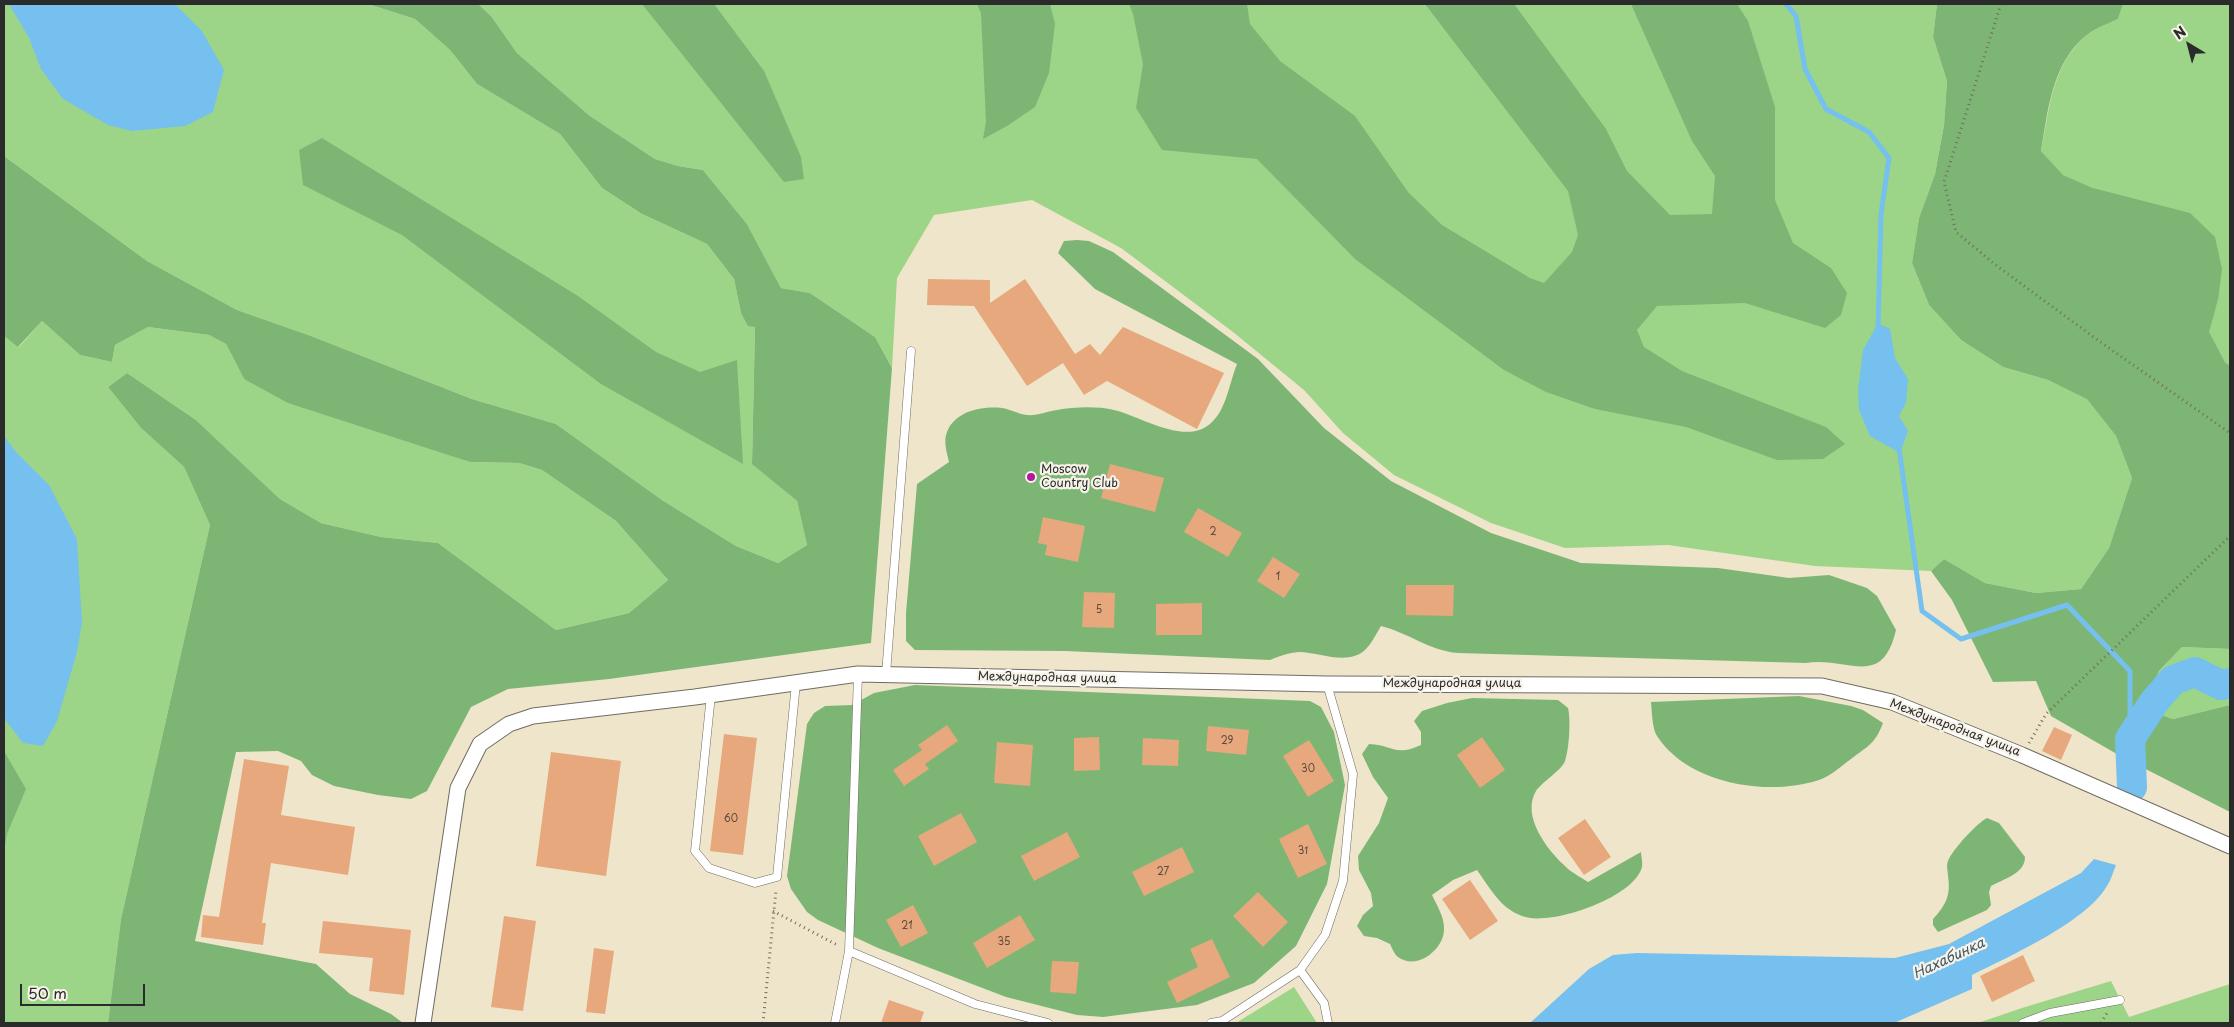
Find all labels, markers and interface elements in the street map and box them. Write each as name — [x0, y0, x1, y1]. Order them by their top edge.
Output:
north arrow — [2164, 20, 2214, 70]
text: N — [2169, 21, 2190, 44]
place label: Moscow Country Club — [1041, 463, 1118, 491]
marker: Moscow Country Club — [1025, 471, 1037, 483]
house number: 2 — [1209, 526, 1217, 538]
house number: 1 — [1276, 571, 1280, 583]
house number: 5 — [1096, 604, 1102, 616]
street label: Международная улица — [978, 670, 1116, 686]
street label: Международная улица — [1383, 677, 1521, 691]
street label: Международная улица — [1888, 696, 2022, 760]
house number: 29 — [1221, 735, 1233, 747]
house number: 30 — [1301, 763, 1315, 775]
house number: 60 — [724, 813, 738, 825]
house number: 31 — [1298, 845, 1308, 857]
house number: 27 — [1157, 866, 1169, 878]
house number: 21 — [901, 920, 913, 932]
water label: Нахабинка — [1910, 935, 1988, 983]
house number: 35 — [998, 936, 1010, 948]
scale bar — [22, 974, 148, 1006]
text: 50 m — [28, 981, 67, 1004]

